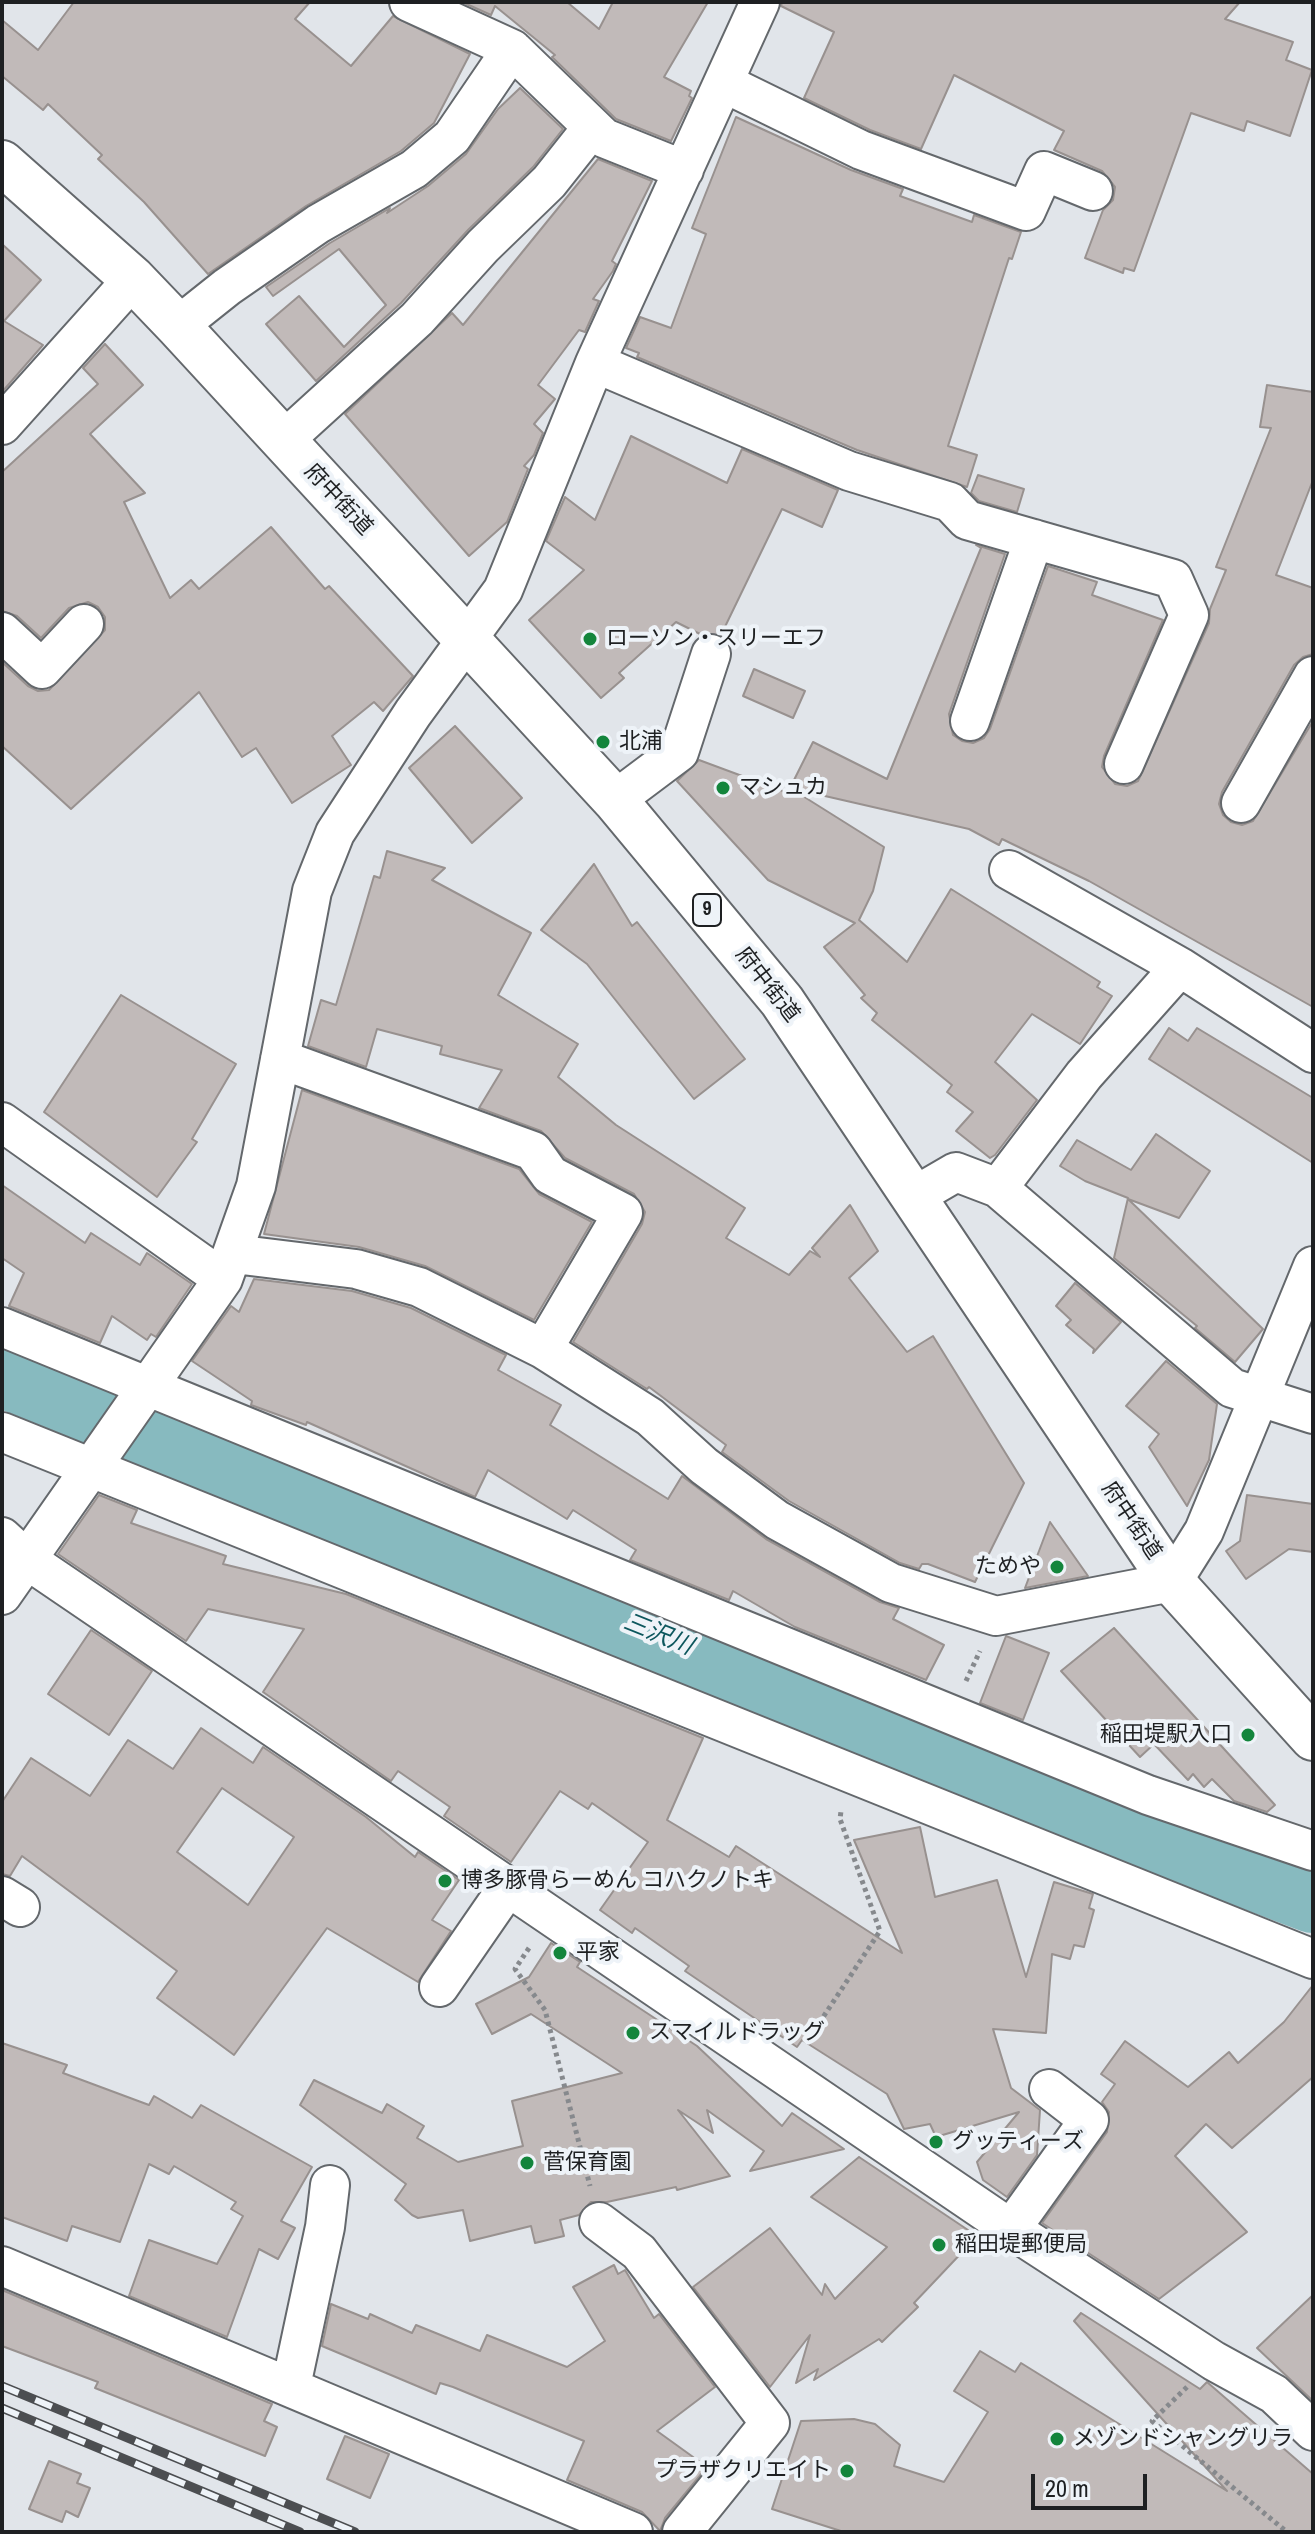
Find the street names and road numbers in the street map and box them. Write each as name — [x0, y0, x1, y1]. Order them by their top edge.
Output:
street label: 府中街道 — [298, 459, 378, 541]
road number: 9 — [693, 894, 721, 926]
street label: 府中街道 — [730, 942, 804, 1028]
street label: 府中街道 — [1095, 1477, 1167, 1565]

